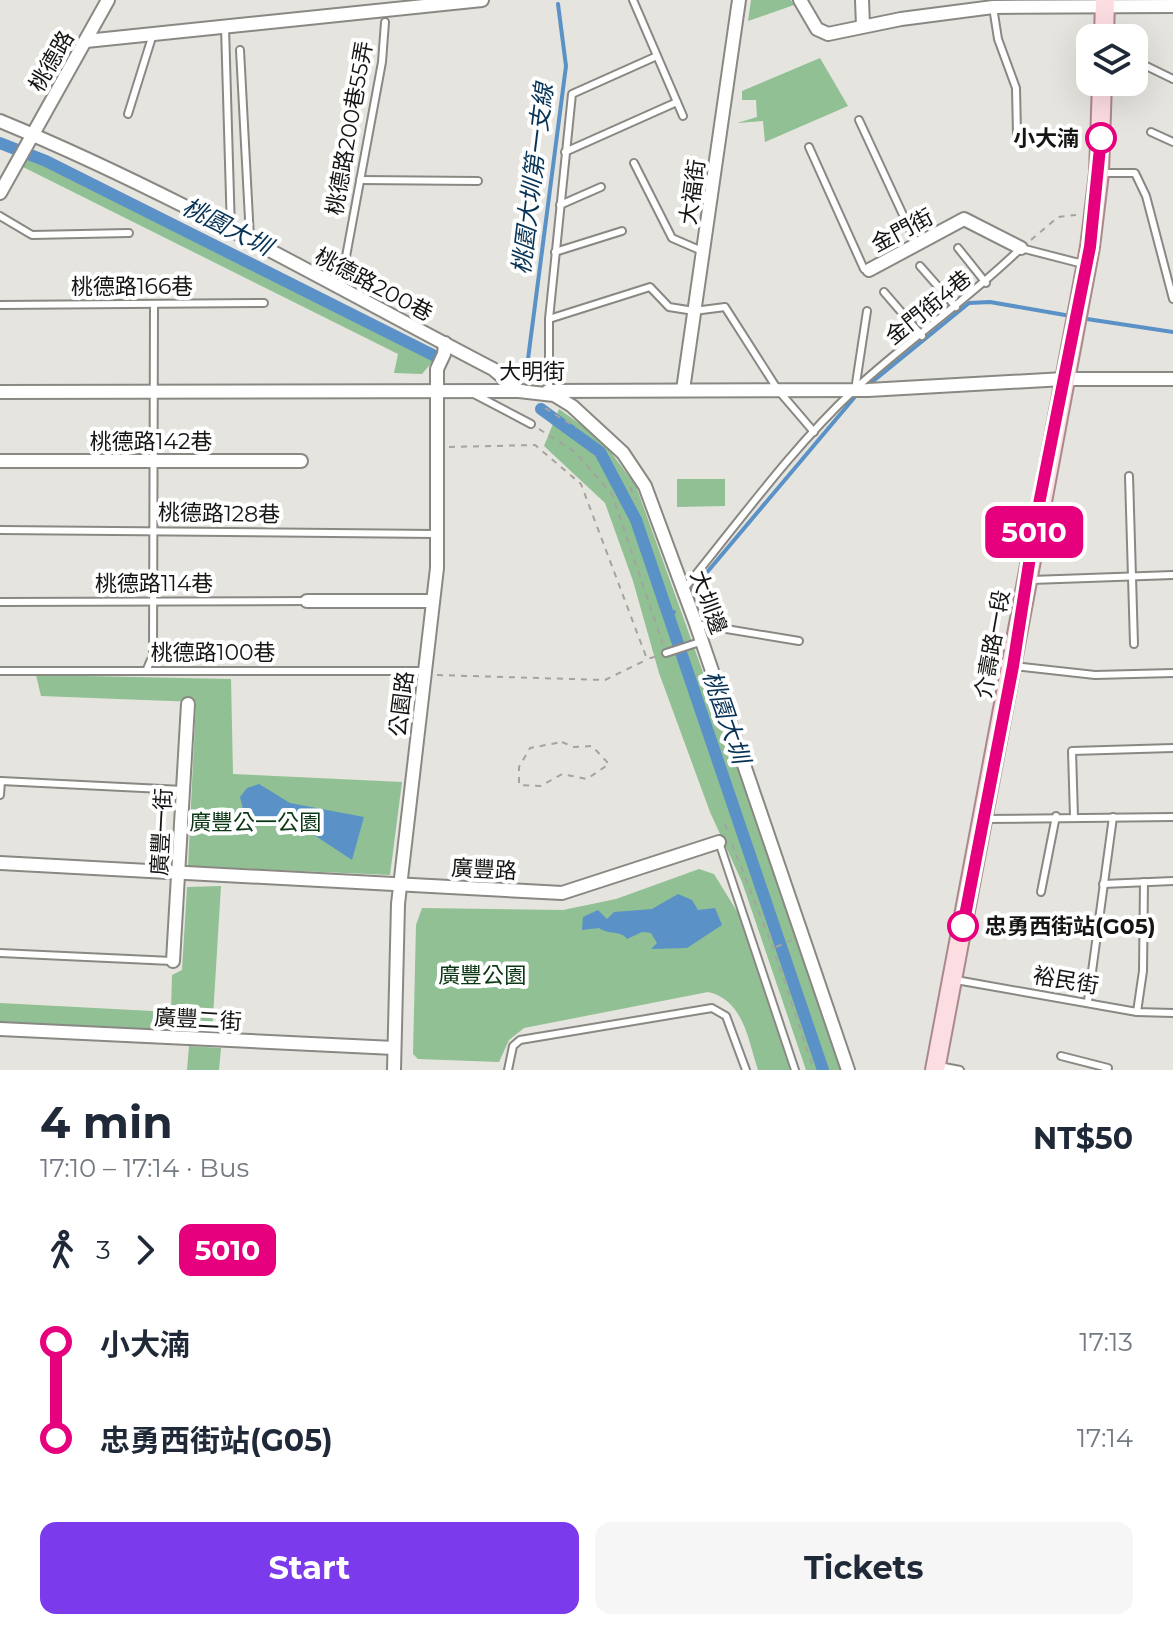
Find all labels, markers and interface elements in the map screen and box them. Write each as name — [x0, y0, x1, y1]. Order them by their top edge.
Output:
map controls — [1076, 24, 1148, 96]
button: layers — [1076, 24, 1148, 96]
street label: 桃德路 — [23, 26, 80, 97]
street label: 桃德路200巷55弄 — [321, 39, 378, 217]
water label: 桃園大圳第一支線 — [506, 79, 559, 276]
marker: 小大湳 — [1086, 123, 1116, 153]
place label: 小大湳 — [1013, 125, 1079, 152]
street label: 大福街 — [675, 158, 710, 227]
water label: 桃園大圳 — [178, 192, 279, 263]
street label: 金門街 — [867, 203, 938, 258]
street label: 桃德路200巷 — [310, 242, 437, 327]
street label: 金門街4巷 — [880, 265, 977, 350]
street label: 桃德路166巷 — [71, 273, 193, 300]
street label: 大明街 — [499, 358, 565, 385]
street label: 桃德路142巷 — [90, 428, 212, 455]
street label: 桃德路128巷 — [158, 499, 280, 528]
line badge: 5010 — [978, 506, 1090, 558]
text: 5010 — [1001, 515, 1067, 549]
street label: 大圳邊 — [685, 567, 733, 638]
street label: 桃德路114巷 — [95, 570, 213, 597]
street label: 介壽路一段 — [970, 588, 1015, 701]
street label: 桃德路100巷 — [150, 639, 276, 666]
water label: 桃園大圳 — [697, 667, 757, 770]
street label: 公園路 — [384, 670, 419, 738]
street label: 廣豐一街 — [146, 787, 177, 877]
park label: 廣豐公一公園 — [189, 809, 321, 836]
street label: 廣豐路 — [450, 854, 518, 885]
marker: 忠勇西街站(G05) — [948, 911, 978, 941]
place label: 忠勇西街站(G05) — [985, 913, 1156, 940]
street label: 裕民街 — [1031, 961, 1101, 1000]
park label: 廣豐公園 — [438, 962, 526, 989]
street label: 廣豐二街 — [153, 1004, 243, 1035]
text: 4 min — [40, 1095, 173, 1149]
text: NT$50 — [1033, 1120, 1133, 1157]
text: 17:10 – 17:14 · Bus — [40, 1152, 249, 1184]
icon: walk — [40, 1228, 84, 1272]
icon: forward — [123, 1228, 167, 1272]
text: 5010 — [195, 1233, 260, 1267]
text: 3 — [96, 1234, 111, 1266]
text: 小大湳 — [100, 1326, 190, 1363]
text: 17:13 — [1079, 1326, 1133, 1358]
text: 忠勇西街站(G05) — [100, 1422, 333, 1459]
text: 17:14 — [1077, 1422, 1133, 1454]
button: Start — [40, 1522, 579, 1614]
button: Tickets — [595, 1522, 1133, 1614]

